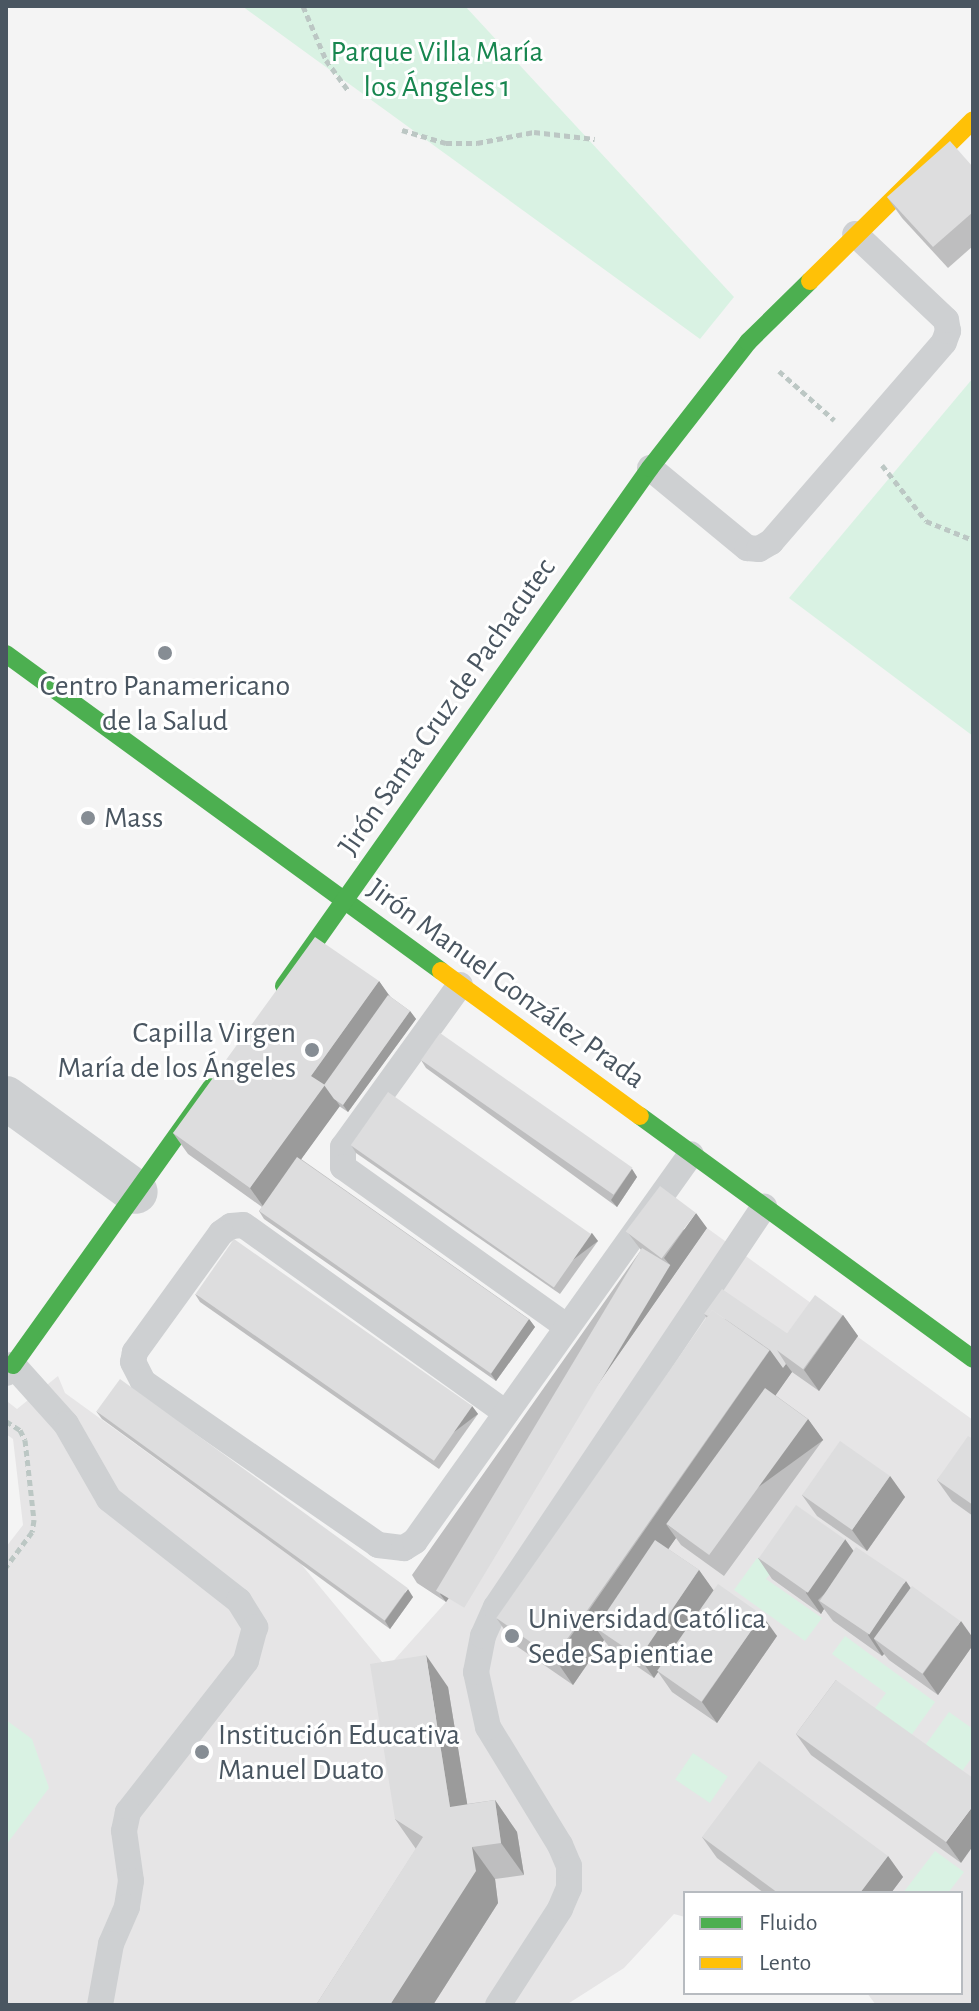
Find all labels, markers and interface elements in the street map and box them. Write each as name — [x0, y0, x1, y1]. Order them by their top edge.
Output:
park label: Parque Villa María los Ángeles 1 — [331, 34, 543, 104]
street label: Jirón Santa Cruz de Pachacutec — [331, 551, 563, 863]
marker: Centro Panamericano de la Salud — [154, 642, 176, 664]
place label: Centro Panamericano de la Salud — [40, 668, 290, 738]
place label: Mass — [104, 800, 163, 836]
marker: Mass — [79, 809, 97, 827]
street label: Jirón Manuel González Prada — [360, 871, 652, 1097]
place label: Capilla Virgen María de los Ángeles — [58, 1015, 296, 1086]
marker: Capilla Virgen María de los Ángeles — [303, 1041, 321, 1059]
place label: Universidad Católica Sede Sapientiae — [528, 1601, 766, 1672]
marker: Universidad Católica Sede Sapientiae — [503, 1627, 521, 1645]
place label: Institución Educativa Manuel Duato — [218, 1717, 460, 1788]
marker: Institución Educativa Manuel Duato — [193, 1743, 211, 1761]
legend — [683, 1891, 963, 1995]
text: Fluido — [759, 1911, 818, 1935]
text: Lento — [759, 1951, 811, 1975]

